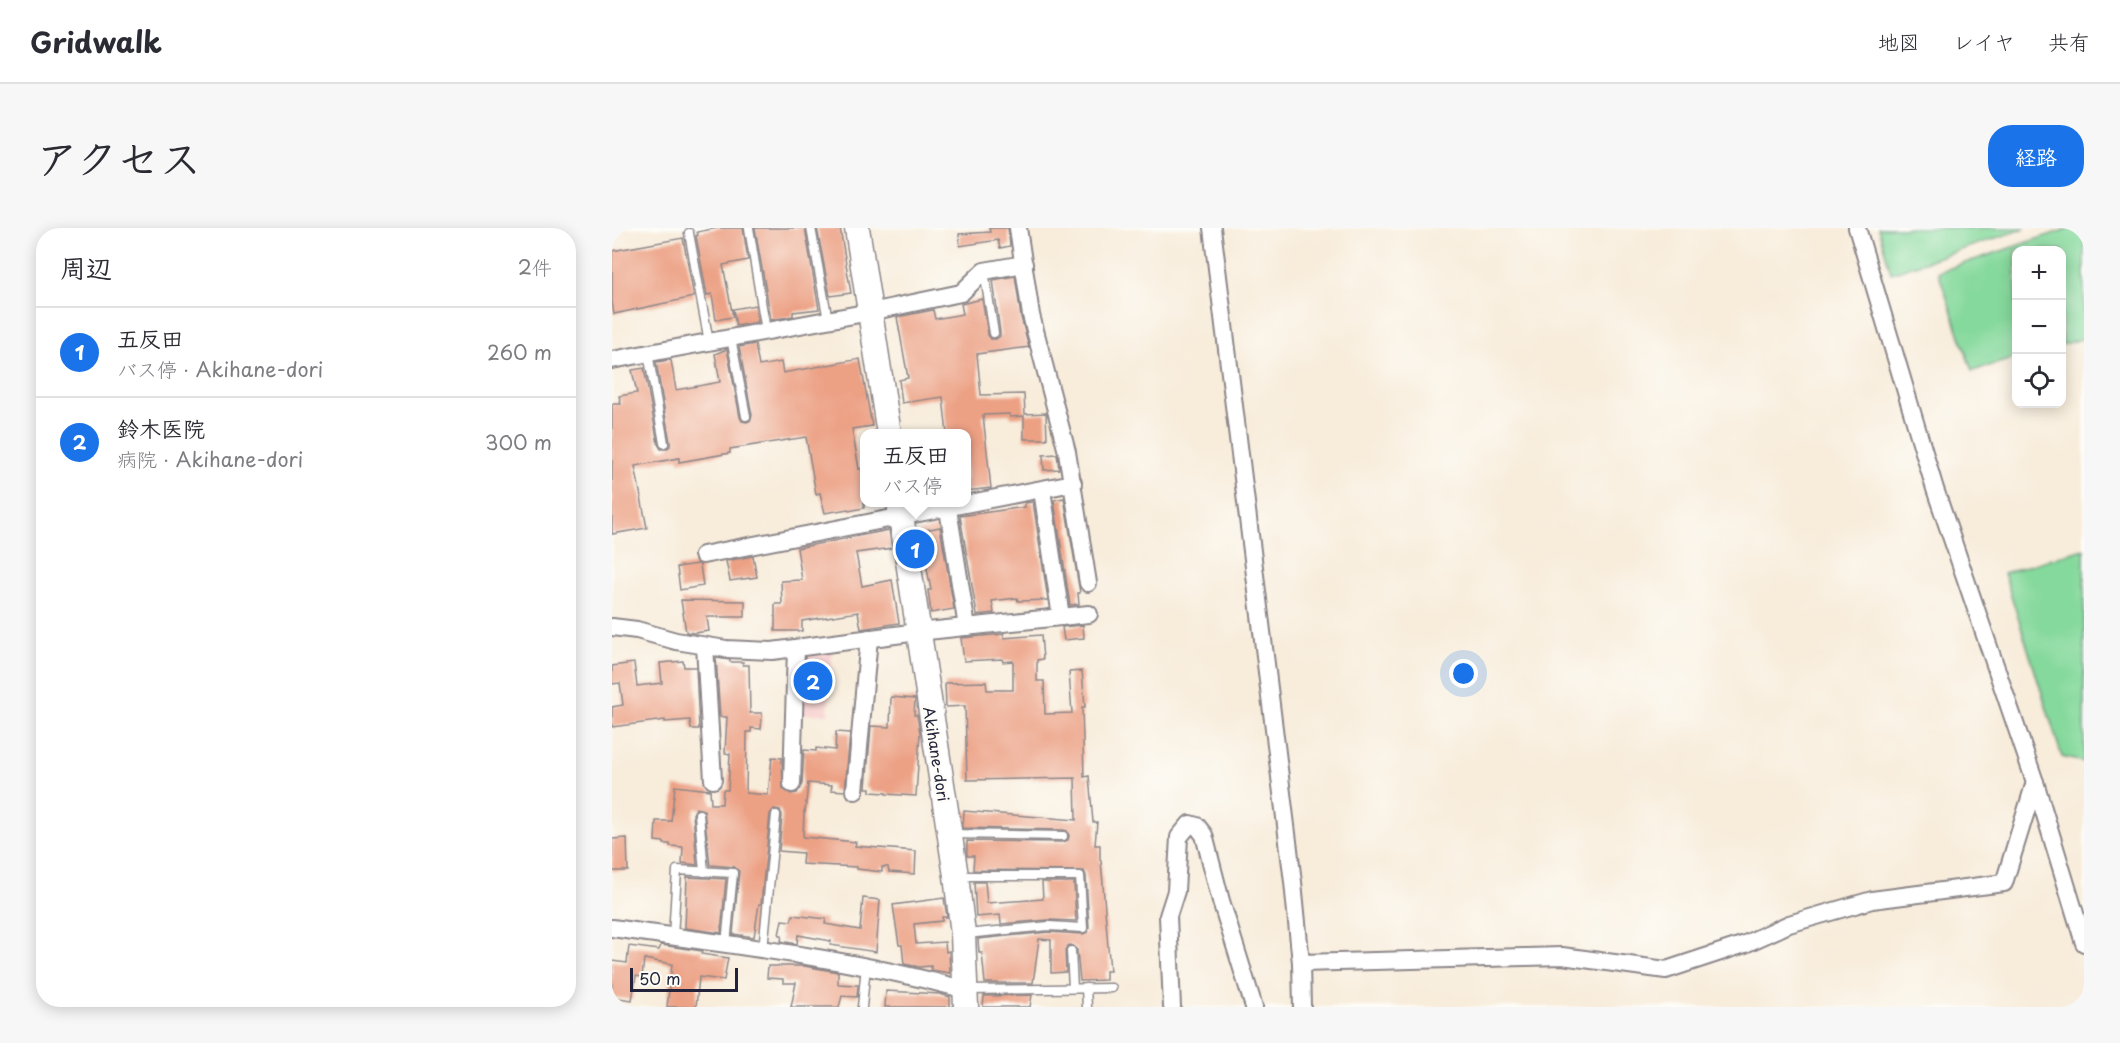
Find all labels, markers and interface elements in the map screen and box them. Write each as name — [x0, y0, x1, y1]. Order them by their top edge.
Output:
text: Gridwalk — [30, 20, 162, 63]
text: 地図 — [1878, 25, 1920, 57]
text: レイヤ — [1953, 25, 2015, 57]
text: 共有 — [2048, 25, 2090, 57]
text: アクセス — [36, 125, 201, 188]
button: 経路 — [1988, 125, 2084, 187]
map controls — [2012, 246, 2066, 408]
button: + — [2012, 246, 2066, 300]
text: 周辺 — [60, 248, 112, 287]
text: 2件 — [518, 252, 552, 282]
button: − — [2012, 300, 2066, 354]
text: 五反田 — [117, 321, 183, 354]
text: 1 — [75, 337, 84, 367]
text: 260 m — [487, 337, 552, 367]
text: バス停 · Akihane-dori — [117, 354, 323, 384]
button: locate — [2012, 354, 2066, 408]
text: 鈴木医院 — [117, 411, 205, 444]
text: 2 — [72, 427, 87, 457]
text: 300 m — [485, 427, 552, 457]
popup — [860, 429, 971, 507]
text: 五反田 — [882, 437, 949, 470]
text: 病院 · Akihane-dori — [117, 444, 303, 474]
text: バス停 — [882, 470, 942, 500]
pin: 1 — [896, 526, 934, 572]
pin: 2 — [794, 658, 832, 704]
your location — [1449, 659, 1478, 688]
street label: Akihane-dori — [918, 705, 956, 803]
scale bar — [630, 965, 738, 992]
text: 50 m — [639, 966, 680, 990]

